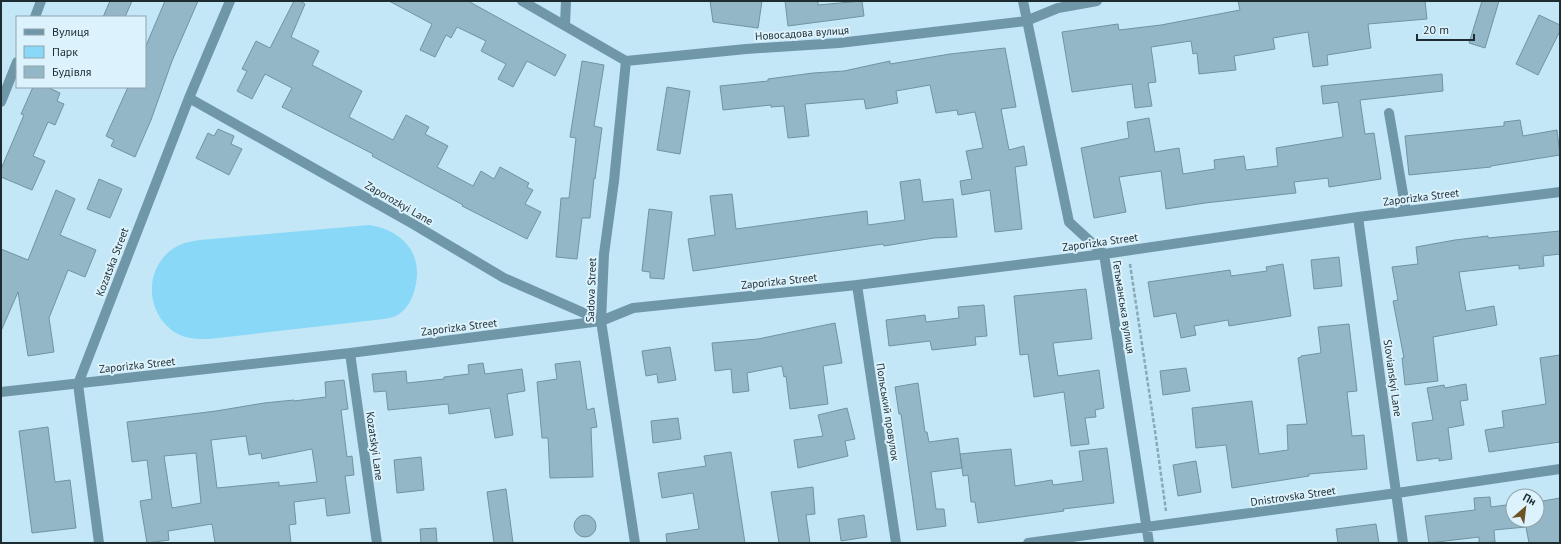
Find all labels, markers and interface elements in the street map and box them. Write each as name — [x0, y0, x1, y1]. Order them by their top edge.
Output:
legend — [16, 16, 146, 88]
scale bar — [1417, 16, 1474, 42]
text: 20 m — [1423, 22, 1449, 37]
street label: Новосадова вулиця — [755, 23, 849, 43]
text: Вулиця — [52, 24, 89, 39]
text: Парк — [52, 44, 78, 59]
text: Будівля — [52, 64, 91, 79]
street label: Zaporozkyi Lane — [363, 178, 436, 228]
street label: Zaporizka Street — [1382, 185, 1460, 209]
street label: Kozatska Street — [92, 225, 132, 298]
street label: Zaporizka Street — [1061, 230, 1139, 254]
street label: Sadova Street — [583, 257, 599, 323]
street label: Гетьманська вулиця — [1110, 259, 1138, 355]
street label: Zaporizka Street — [740, 270, 818, 292]
street label: Zaporizka Street — [420, 315, 498, 339]
street label: Slovianskyi Lane — [1381, 338, 1405, 418]
street label: Zaporizka Street — [98, 354, 176, 376]
street label: Польський провулок — [873, 362, 903, 463]
street label: Kozatskyi Lane — [363, 411, 387, 482]
street label: Dnistrovska Street — [1250, 483, 1337, 509]
north arrow — [1505, 488, 1545, 528]
text: Пн — [1521, 490, 1539, 508]

